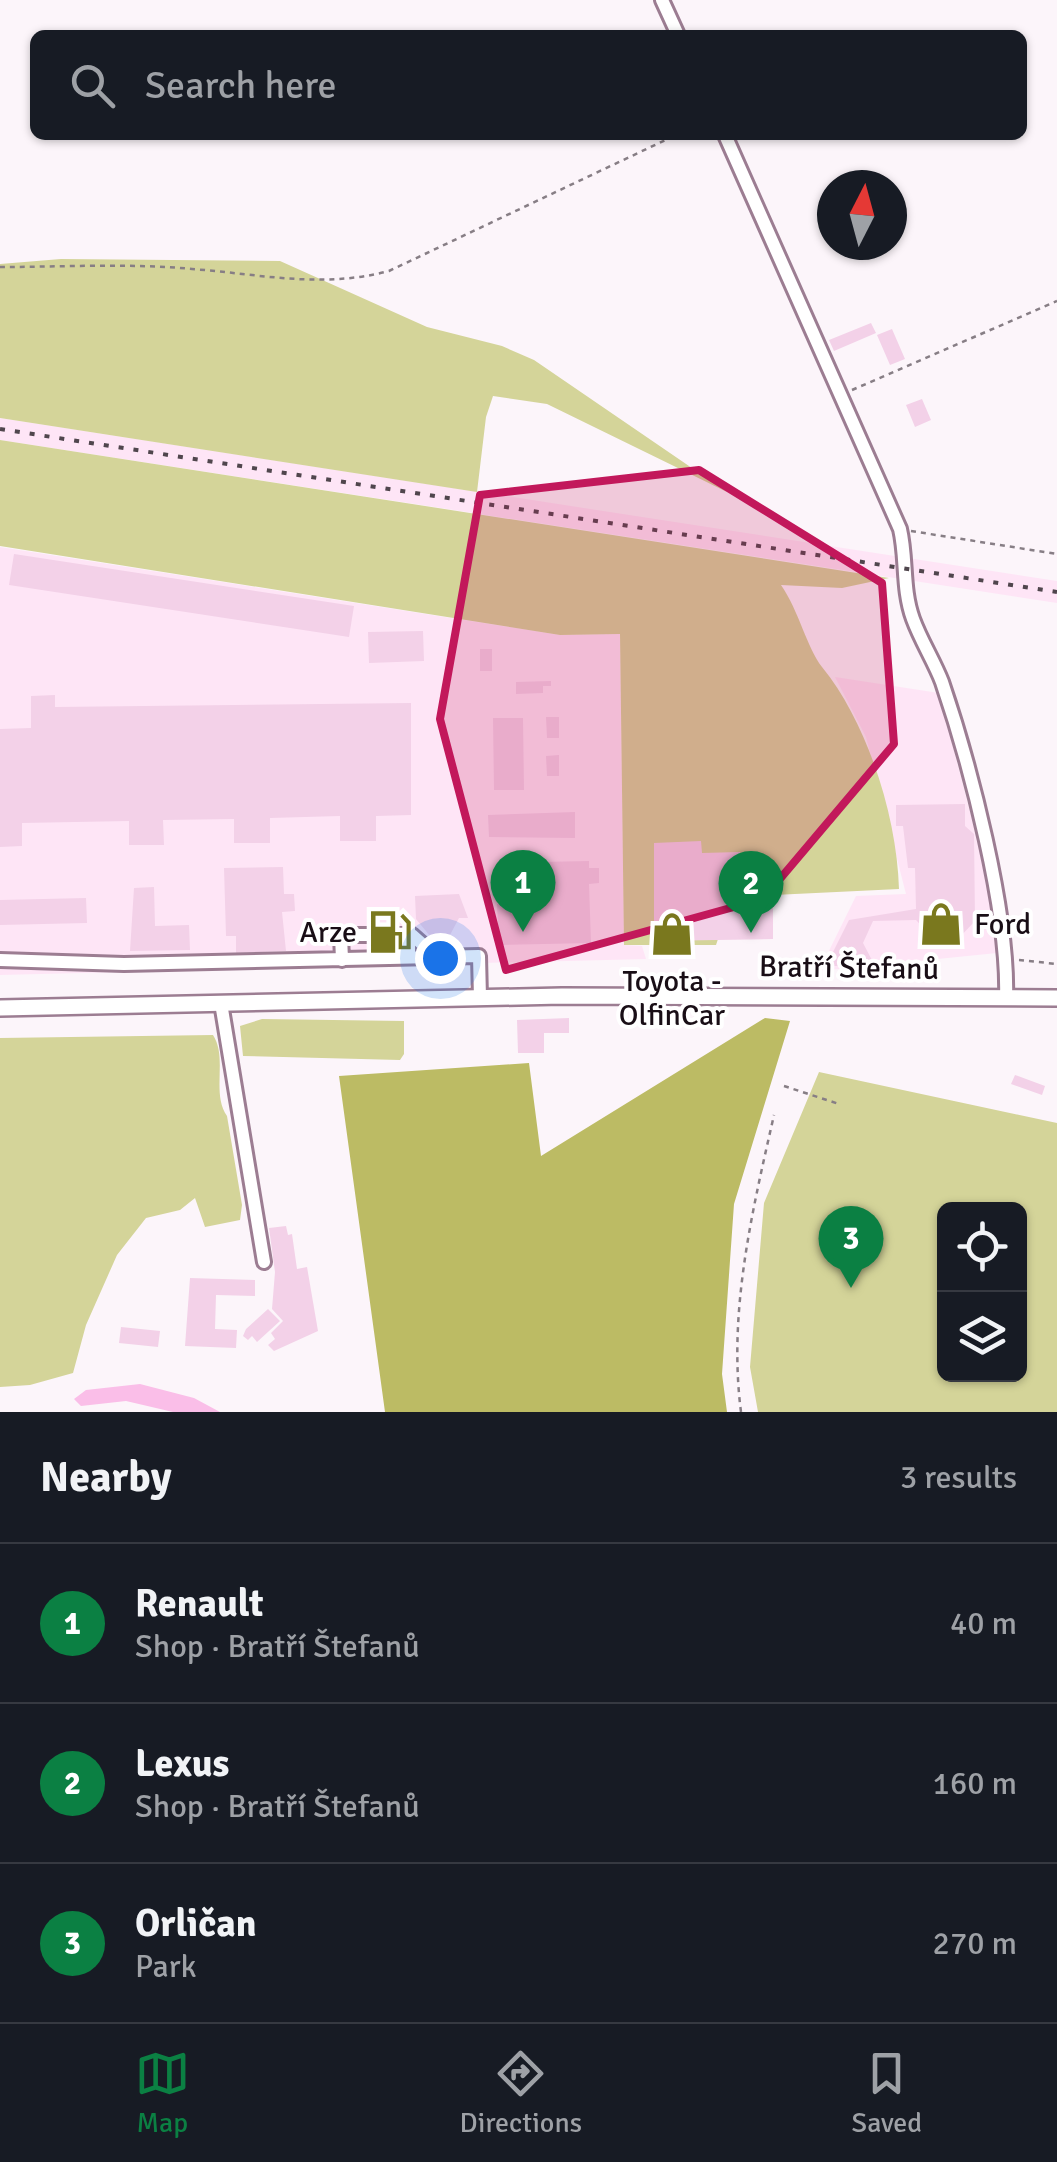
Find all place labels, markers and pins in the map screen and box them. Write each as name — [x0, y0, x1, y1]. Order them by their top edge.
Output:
pin: 1 — [490, 850, 556, 932]
pin: 2 — [718, 850, 784, 933]
shop icon: Ford — [917, 900, 965, 948]
place label: Ford — [974, 906, 1031, 943]
fuel station icon: Arze — [366, 908, 414, 956]
shop icon: Toyota - OlfinCar — [648, 910, 696, 958]
place label: Arze — [299, 914, 357, 951]
place label: Toyota - OlfinCar — [619, 963, 725, 1034]
pin: 3 — [818, 1206, 884, 1288]

